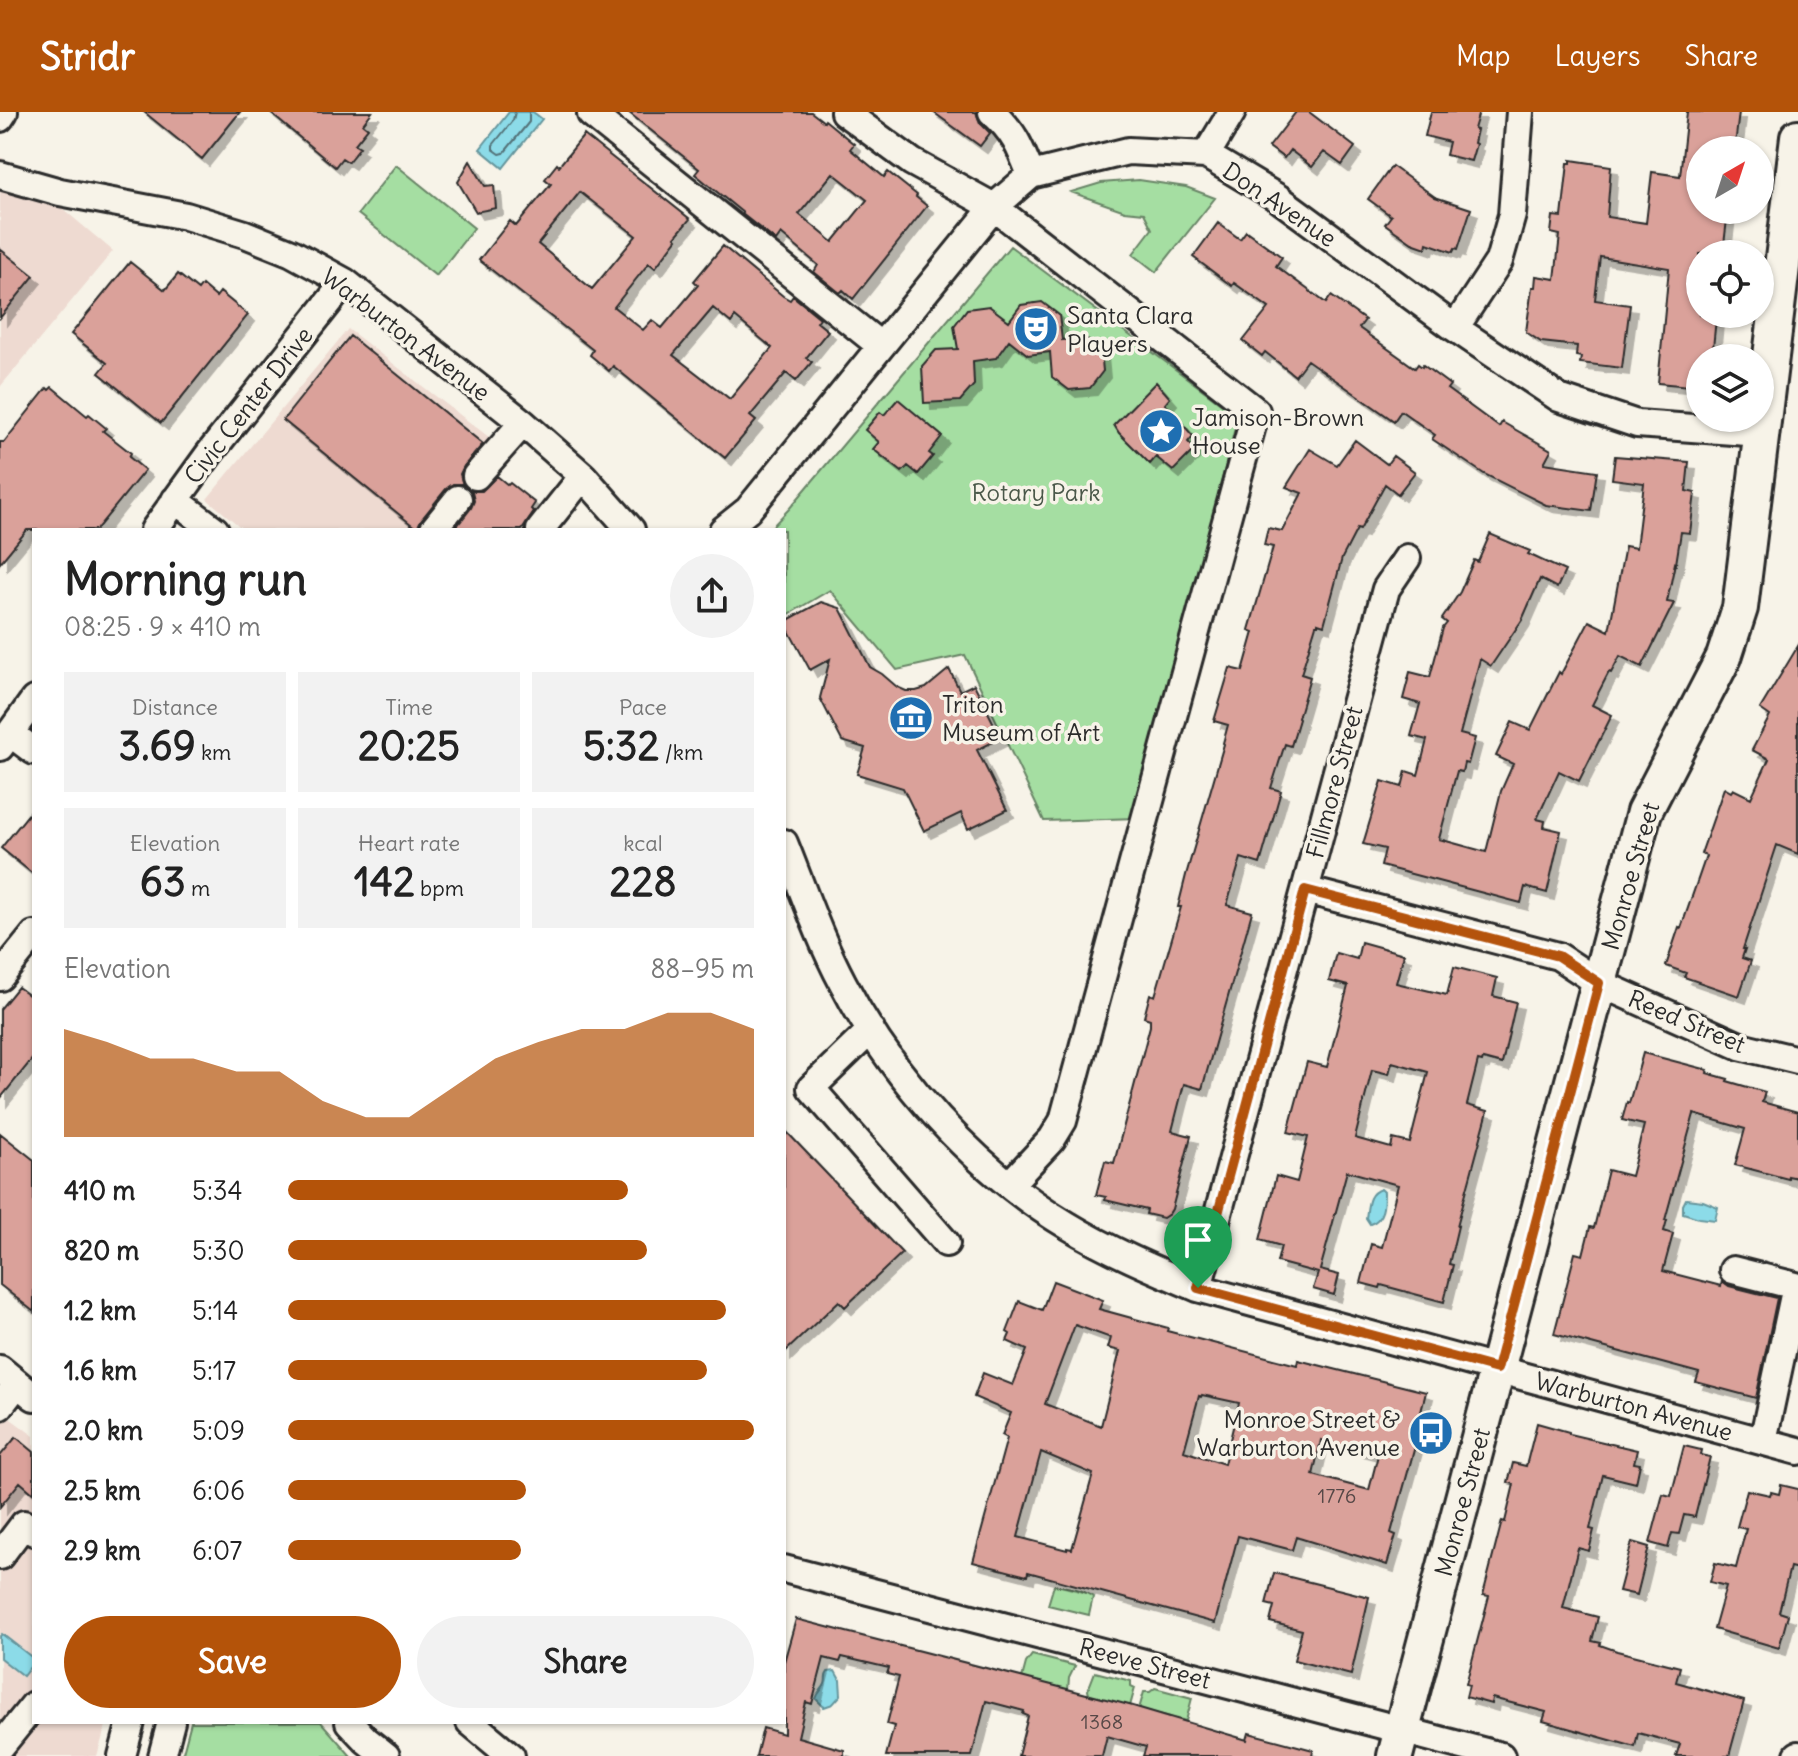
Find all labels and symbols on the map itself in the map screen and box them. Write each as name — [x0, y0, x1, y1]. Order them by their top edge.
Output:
north arrow — [1686, 136, 1774, 224]
street label: Don Avenue — [1217, 155, 1343, 253]
street label: Warburton Avenue — [316, 261, 496, 407]
place label: Santa Clara Players — [1067, 300, 1193, 358]
theatre icon: Santa Clara Players — [1012, 305, 1060, 353]
street label: Civic Center Drive — [177, 321, 319, 489]
place label: Jamison-Brown House — [1192, 402, 1364, 460]
place icon: Jamison-Brown House — [1137, 407, 1185, 455]
park label: Rotary Park — [972, 477, 1100, 507]
place label: Triton Museum of Art — [942, 689, 1100, 747]
museum icon: Triton Museum of Art — [887, 694, 935, 742]
street label: Fillmore Street — [1299, 703, 1369, 861]
street label: Monroe Street — [1595, 799, 1665, 953]
street label: Reed Street — [1624, 983, 1750, 1059]
pin — [1164, 1206, 1232, 1288]
street label: Warburton Avenue — [1532, 1365, 1736, 1447]
place label: Monroe Street & Warburton Avenue — [1197, 1404, 1400, 1462]
bus stop icon: Monroe Street & Warburton Avenue — [1407, 1409, 1455, 1457]
street label: Monroe Street — [1428, 1424, 1496, 1580]
house number: 1776 — [1318, 1483, 1356, 1508]
street label: Reeve Street — [1076, 1631, 1214, 1695]
house number: 1368 — [1081, 1709, 1123, 1734]

